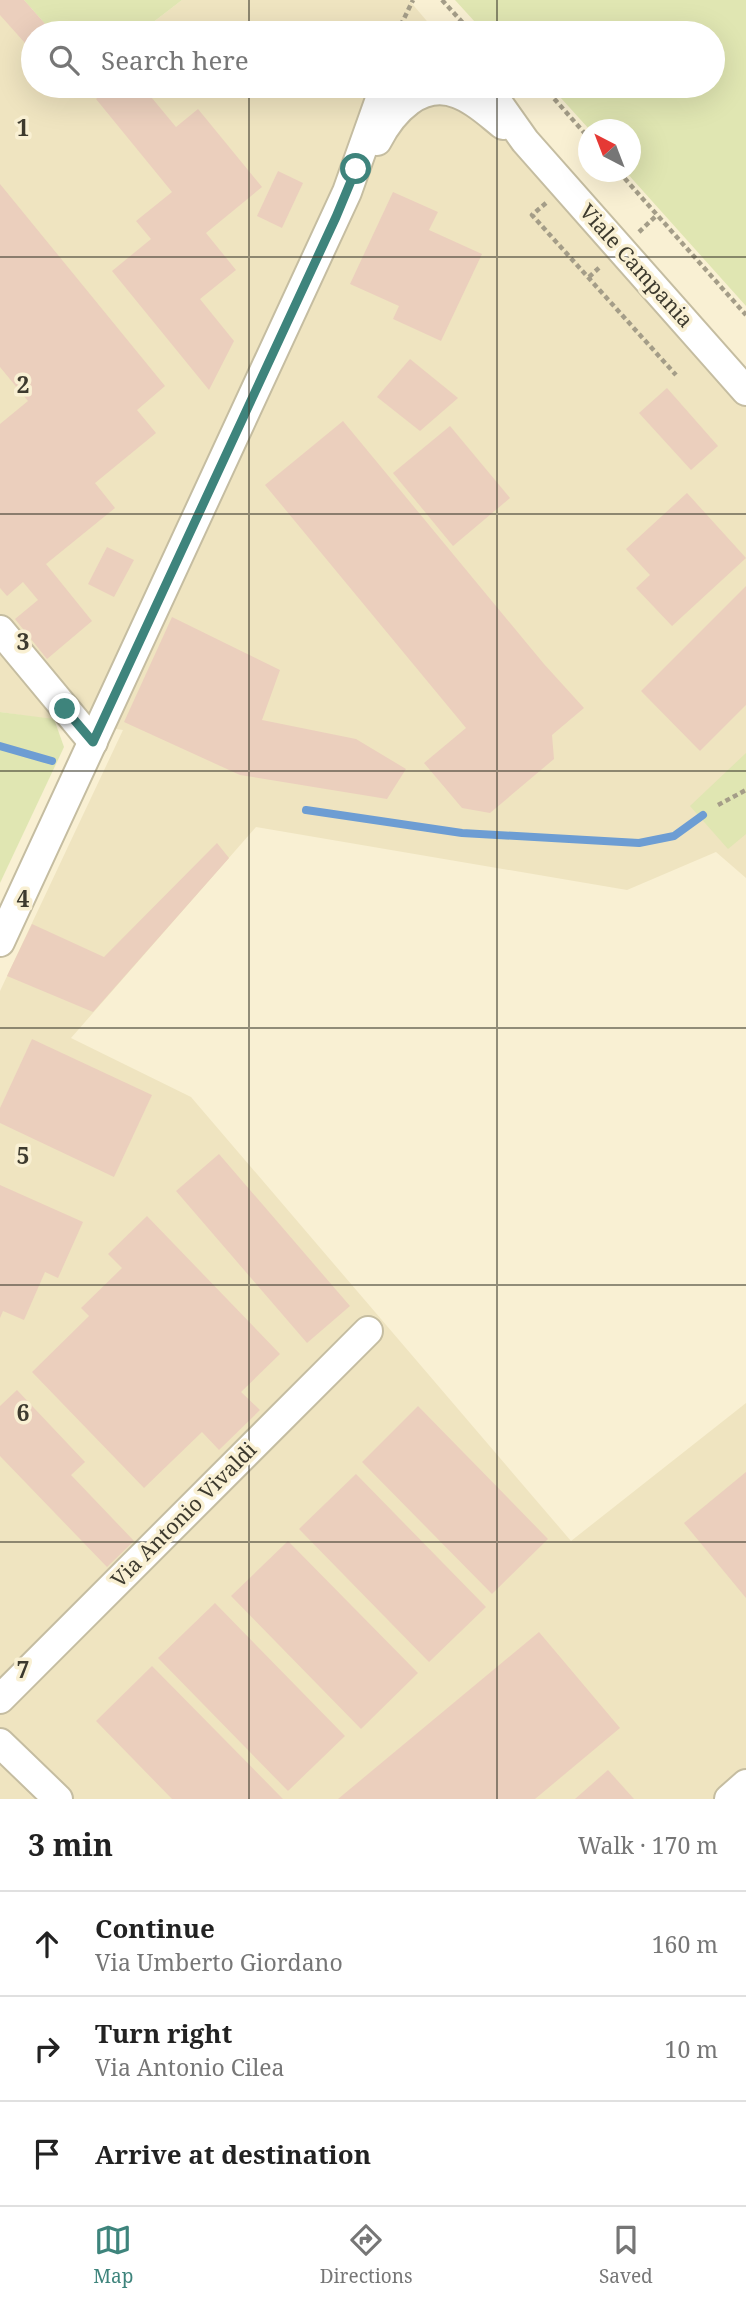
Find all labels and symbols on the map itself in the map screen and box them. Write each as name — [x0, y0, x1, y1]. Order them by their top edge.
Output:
text: 1 — [17, 111, 30, 143]
north arrow — [578, 119, 641, 182]
route start — [340, 153, 371, 184]
street label: Viale Campania — [574, 198, 700, 333]
text: 2 — [17, 368, 30, 400]
text: 3 — [17, 625, 30, 657]
route end — [49, 693, 80, 724]
text: 4 — [17, 882, 30, 914]
text: 5 — [17, 1139, 30, 1171]
text: 6 — [17, 1396, 30, 1428]
street label: Via Antonio Vivaldi — [104, 1435, 262, 1593]
text: 7 — [17, 1653, 30, 1685]

